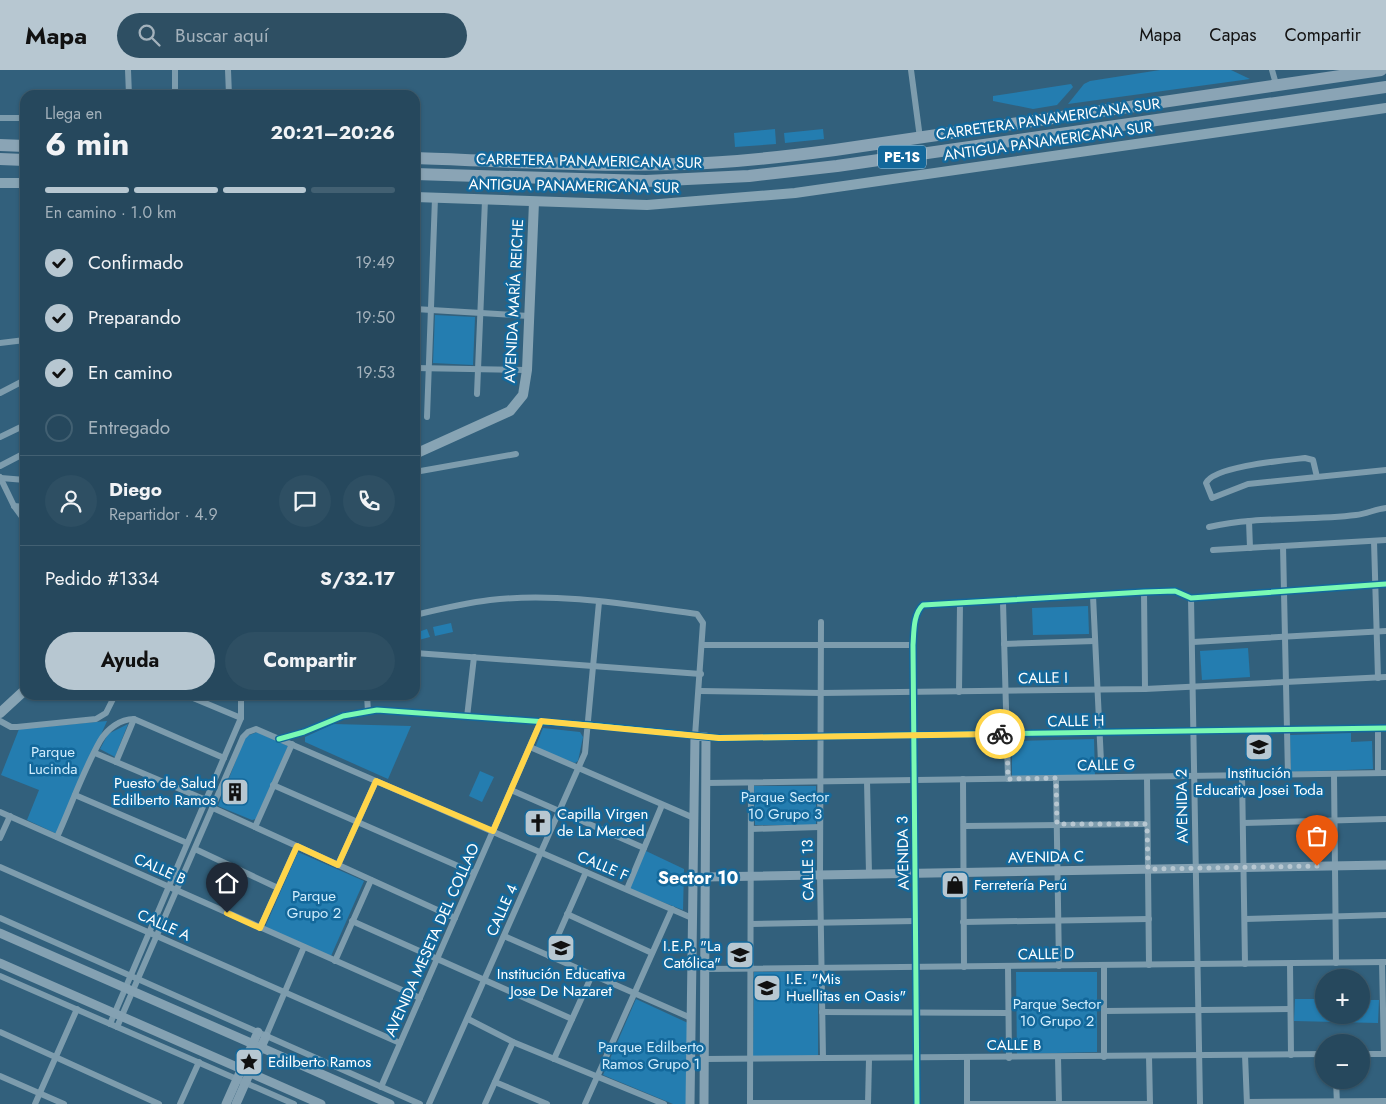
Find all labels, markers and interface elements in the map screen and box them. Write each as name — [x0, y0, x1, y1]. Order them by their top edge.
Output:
search box — [117, 13, 467, 58]
text: Mapa — [25, 18, 87, 53]
icon: search — [135, 21, 163, 49]
text: Buscar aquí — [175, 22, 269, 49]
text: Mapa — [1139, 22, 1181, 48]
text: Capas — [1209, 22, 1257, 48]
text: Compartir — [1285, 22, 1361, 48]
street label: CARRETERA PANAMERICANA SUR — [935, 92, 1162, 146]
text: Llega en — [45, 102, 102, 125]
street label: ANTIGUA PANAMERICANA SUR — [942, 115, 1154, 167]
text: 20:21–20:26 — [270, 119, 395, 146]
text: 6 min — [45, 121, 129, 167]
road number: PE-1S — [878, 145, 926, 168]
street label: CARRETERA PANAMERICANA SUR — [476, 148, 703, 174]
street label: ANTIGUA PANAMERICANA SUR — [468, 173, 680, 199]
text: En camino · 1.0 km — [45, 201, 176, 224]
street label: AVENIDA MARÍA REICHE — [499, 218, 529, 384]
icon: check — [45, 249, 73, 277]
text: Confirmado — [88, 249, 183, 276]
text: 19:49 — [355, 251, 395, 274]
icon: check — [45, 304, 73, 332]
text: Preparando — [88, 304, 181, 331]
text: 19:50 — [355, 306, 395, 329]
icon: check — [45, 359, 73, 387]
text: En camino — [88, 359, 172, 386]
text: 19:53 — [356, 361, 395, 384]
text: Entregado — [88, 414, 170, 441]
button: person — [45, 475, 97, 527]
button: chat — [279, 475, 331, 527]
button: phone — [343, 475, 395, 527]
text: Diego — [109, 476, 162, 503]
text: Repartidor · 4.9 — [109, 503, 218, 526]
text: Pedido #1334 — [45, 565, 159, 592]
text: S/32.17 — [320, 565, 395, 592]
button: Ayuda — [45, 632, 215, 690]
button: Compartir — [225, 632, 395, 690]
street label: CALLE I — [1018, 667, 1068, 689]
courier — [975, 709, 1025, 759]
street label: CALLE H — [1047, 710, 1105, 732]
icon: bike — [986, 720, 1014, 748]
school or university icon: Institución Educativa Josei Toda — [1244, 732, 1274, 762]
park label: Parque Lucinda — [28, 741, 78, 780]
street label: CALLE G — [1077, 753, 1135, 777]
place label: Institución Educativa Josei Toda — [1195, 762, 1323, 801]
street label: AVENIDA 2 — [1170, 769, 1194, 843]
place label: Puesto de Salud Edilberto Ramos — [113, 772, 216, 811]
building icon: Puesto de Salud Edilberto Ramos — [220, 777, 250, 807]
park label: Parque Sector 10 Grupo 3 — [741, 786, 830, 825]
place label: Capilla Virgen de La Merced — [557, 803, 648, 842]
church icon: Capilla Virgen de La Merced — [523, 808, 553, 838]
pin — [1296, 815, 1338, 866]
street label: AVENIDA 3 — [891, 816, 915, 890]
icon: bag — [1303, 822, 1331, 850]
street label: CALLE 13 — [796, 839, 820, 901]
street label: AVENIDA MESETA DEL COLLAO — [379, 840, 485, 1040]
street label: CALLE F — [574, 845, 632, 887]
street label: AVENIDA C — [1008, 845, 1084, 869]
street label: CALLE B — [131, 848, 189, 890]
pin — [206, 862, 248, 913]
district label: Sector 10 — [658, 865, 738, 891]
icon: home — [213, 869, 241, 897]
shop icon: Ferretería Perú — [940, 870, 970, 900]
place label: Ferretería Perú — [974, 874, 1067, 896]
street label: CALLE 4 — [481, 880, 523, 940]
park label: Parque Grupo 2 — [287, 885, 341, 924]
street label: CALLE A — [134, 904, 194, 946]
school or university icon: Institución Educativa Jose De Nazaret — [546, 933, 576, 963]
place label: I.E.P. "La Católica" — [663, 935, 721, 974]
school or university icon: I.E.P. "La Católica" — [725, 940, 755, 970]
street label: CALLE D — [1018, 943, 1074, 965]
place label: Institución Educativa Jose De Nazaret — [497, 963, 625, 1002]
place label: I.E. "Mis Huellitas en Oasis" — [786, 968, 906, 1007]
map controls — [1315, 969, 1370, 1089]
button: + — [1315, 969, 1370, 1024]
school or university icon: I.E. "Mis Huellitas en Oasis" — [752, 973, 782, 1003]
park label: Parque Sector 10 Grupo 2 — [1013, 993, 1102, 1032]
street label: CALLE B — [987, 1034, 1041, 1056]
button: − — [1315, 1034, 1370, 1089]
park label: Parque Edilberto Ramos Grupo 1 — [598, 1036, 704, 1075]
place icon: Edilberto Ramos — [234, 1047, 264, 1077]
place label: Edilberto Ramos — [268, 1051, 371, 1073]

